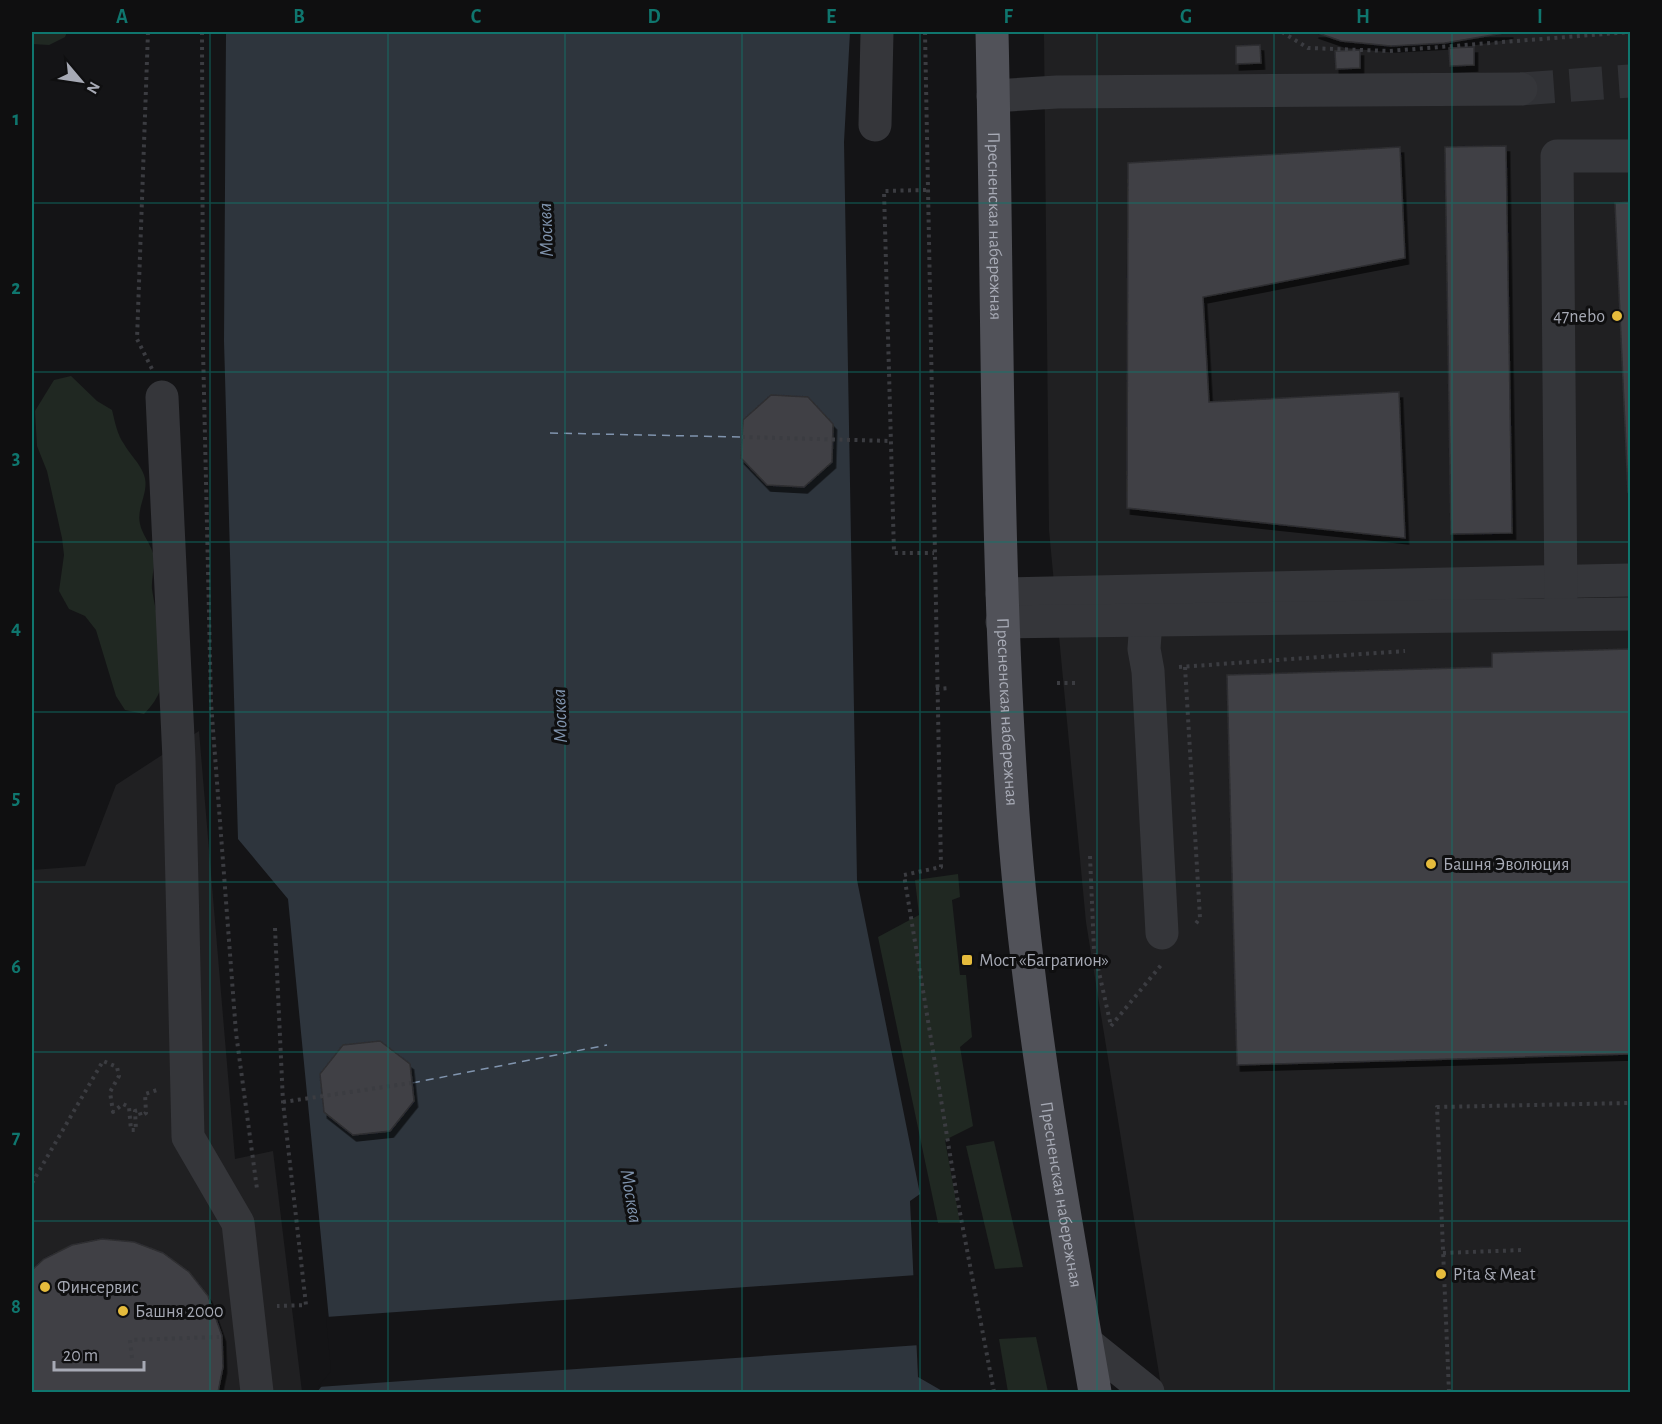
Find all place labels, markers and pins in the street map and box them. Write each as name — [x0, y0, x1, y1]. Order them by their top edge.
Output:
place label: 47nebo — [1553, 308, 1605, 326]
marker: 47nebo — [1610, 309, 1624, 323]
place label: Башня Эволюция — [1443, 856, 1570, 874]
marker: Башня Эволюция — [1424, 857, 1438, 871]
place label: Мост «Багратион» — [979, 952, 1109, 970]
marker: Мост «Багратион» — [960, 953, 974, 967]
place label: Pita & Meat — [1453, 1266, 1536, 1284]
marker: Pita & Meat — [1434, 1267, 1448, 1281]
place label: Финсервис — [57, 1279, 139, 1297]
marker: Финсервис — [38, 1280, 52, 1294]
place label: Башня 2000 — [135, 1303, 223, 1321]
marker: Башня 2000 — [116, 1304, 130, 1318]

